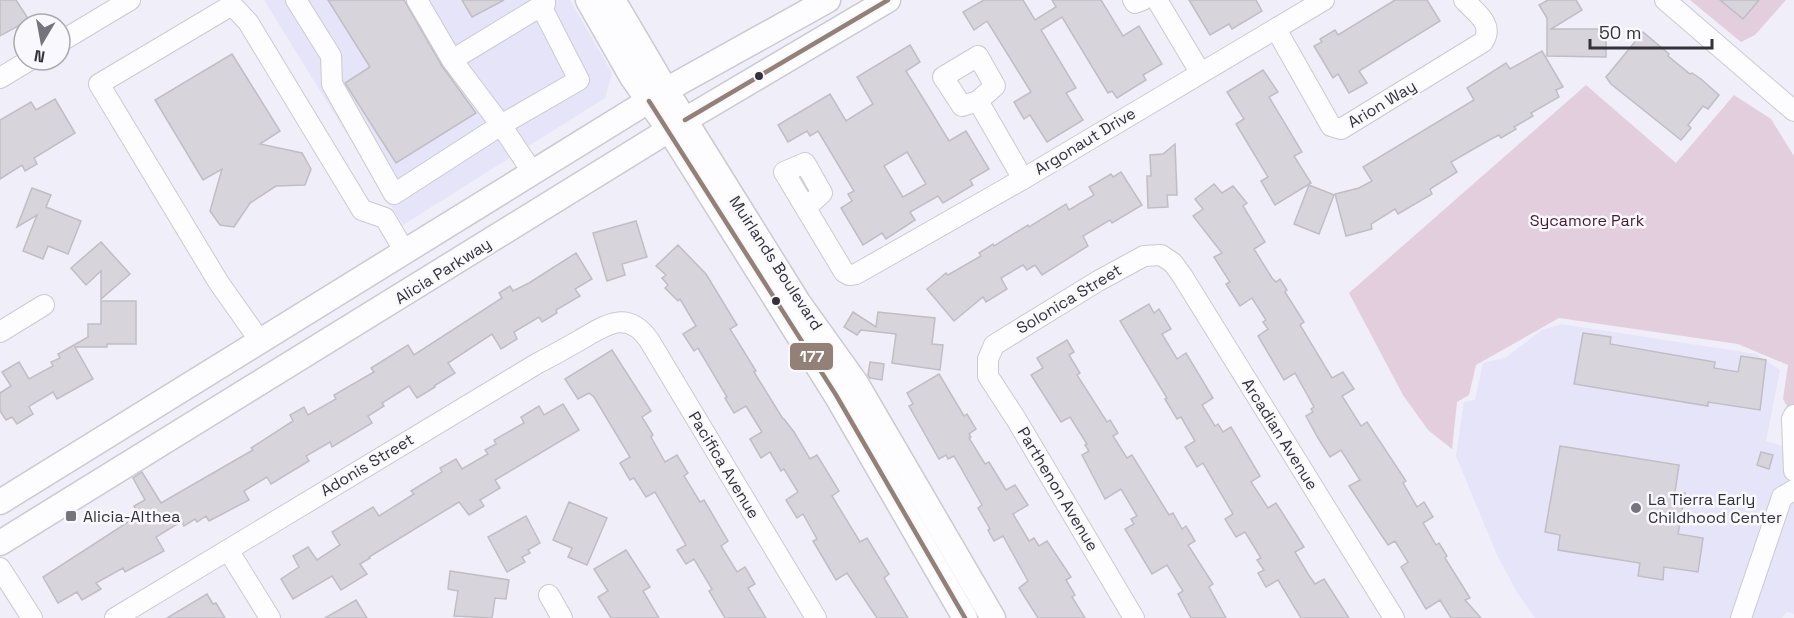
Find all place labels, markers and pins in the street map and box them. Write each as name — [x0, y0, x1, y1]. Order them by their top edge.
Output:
unlabelled marker — [753, 70, 765, 82]
unlabelled marker — [770, 295, 782, 307]
place label: La Tierra Early Childhood Center — [1648, 489, 1782, 528]
marker: La Tierra Early Childhood Center — [1629, 501, 1643, 515]
place label: Alicia-Althea — [83, 506, 180, 527]
marker: Alicia-Althea — [64, 509, 78, 523]

